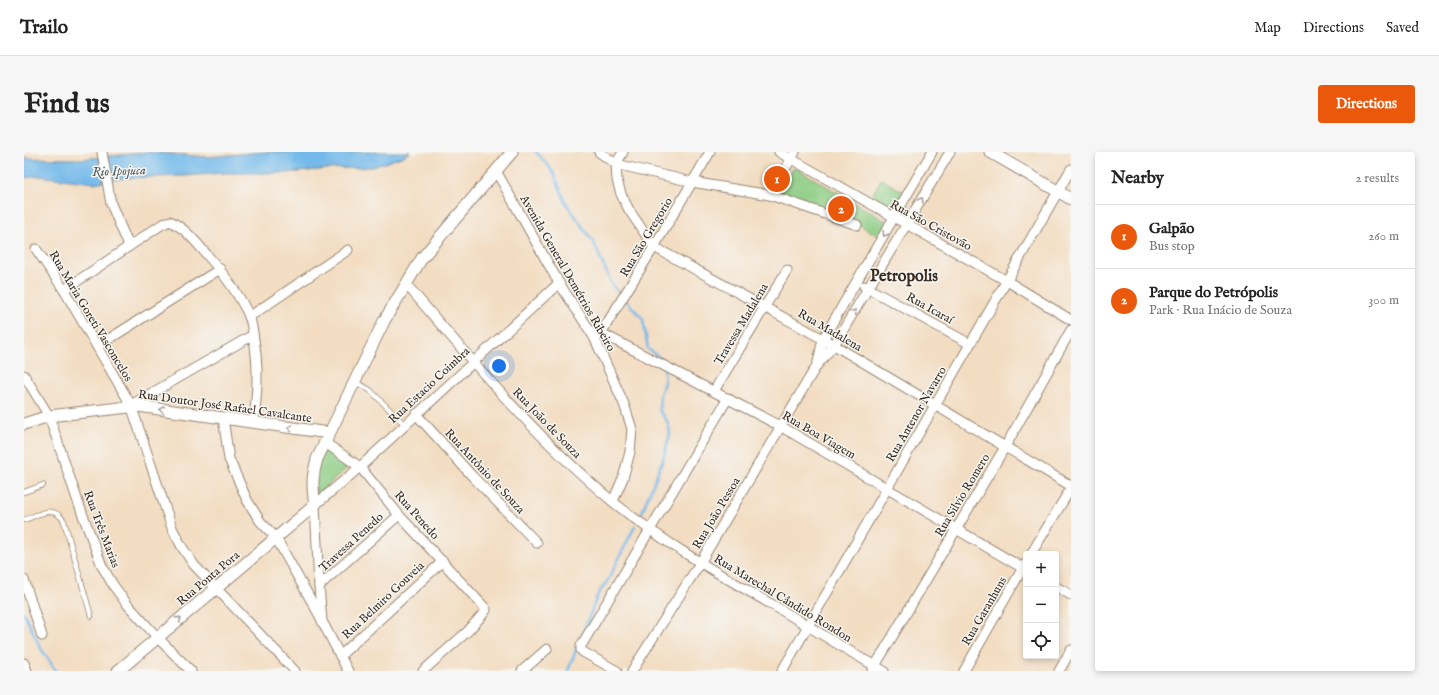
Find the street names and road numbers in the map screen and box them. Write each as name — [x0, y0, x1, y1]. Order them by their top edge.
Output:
street label: Avenida General Demétrios Ribeiro — [516, 192, 619, 354]
street label: Rua São Gregorio — [617, 194, 676, 280]
street label: Rua São Cristovão — [887, 197, 975, 254]
street label: Rua Maria Goreti Vasconcelos — [46, 248, 136, 384]
street label: Travessa Madalena — [711, 280, 772, 368]
street label: Rua Icaraí — [904, 289, 957, 328]
street label: Rua Madalena — [795, 306, 865, 355]
street label: Rua Estacio Coimbra — [386, 343, 474, 427]
street label: Rua Antenor Navarro — [883, 363, 950, 465]
street label: Rua João de Souza — [508, 385, 585, 463]
street label: Rua Doutor José Rafael Cavalcante — [137, 387, 313, 427]
street label: Rua Boa Viagem — [779, 408, 858, 463]
street label: Rua Antônio de Souza — [441, 426, 528, 518]
street label: Rua Silvio Romero — [932, 451, 993, 540]
street label: Rua João Pessoa — [689, 474, 745, 552]
street label: Rua Penedo — [391, 488, 443, 543]
street label: Rua Três Marias — [80, 489, 123, 570]
street label: Travessa Penedo — [316, 509, 387, 575]
street label: Rua Ponta Pora — [174, 547, 243, 609]
street label: Rua Marechal Cândido Rondon — [711, 551, 855, 646]
street label: Rua Belmiro Gouveia — [339, 558, 428, 642]
street label: Rua Garanhuns — [959, 574, 1010, 648]

